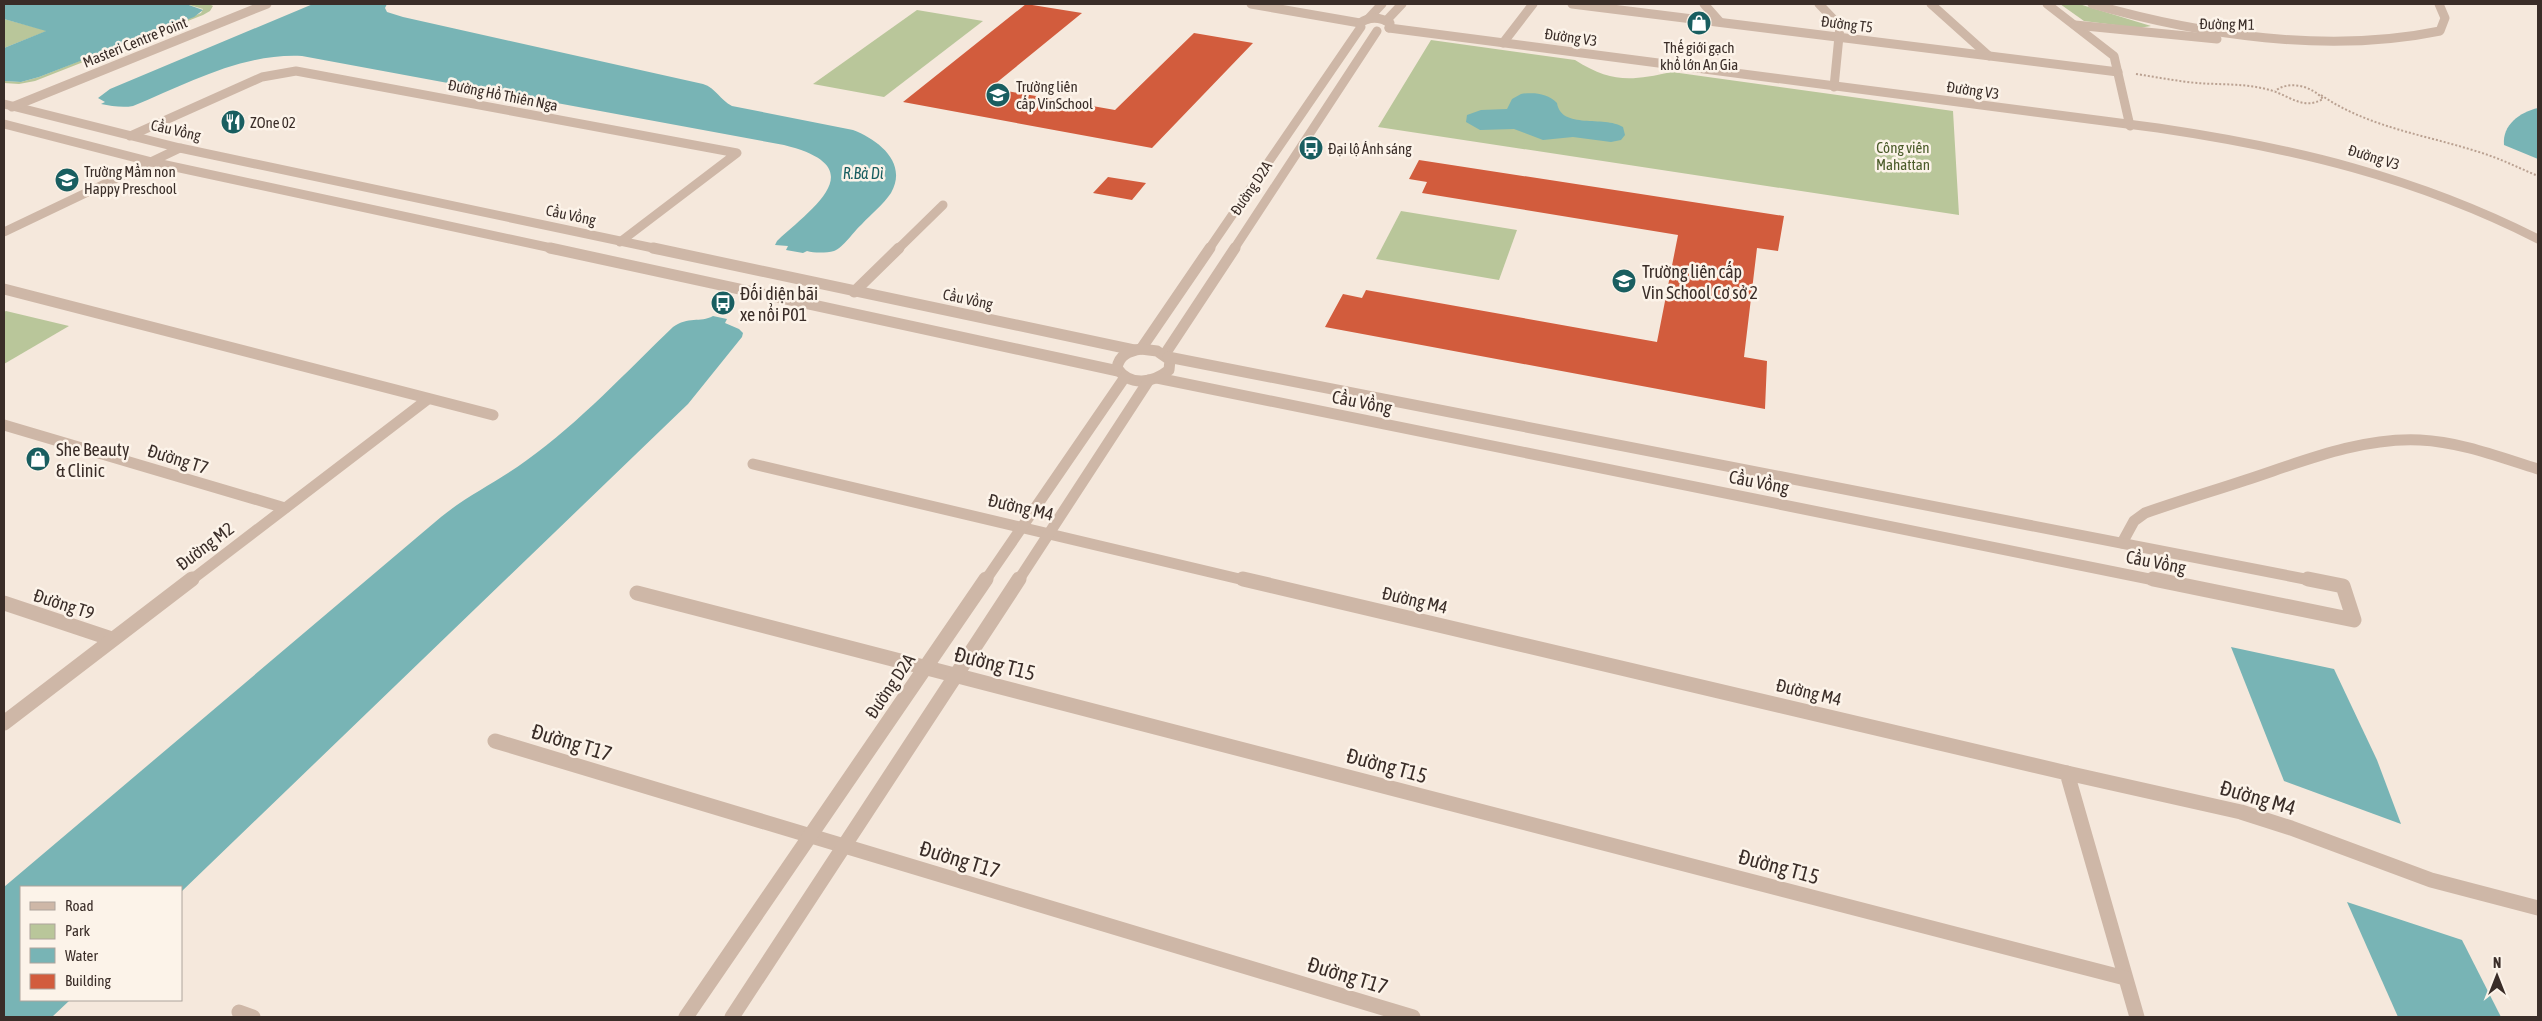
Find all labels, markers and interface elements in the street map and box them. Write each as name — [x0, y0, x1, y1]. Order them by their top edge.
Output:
shop icon: Thế giới gạch khổ lớn An Gia — [1686, 10, 1712, 36]
street label: Đường T5 — [1820, 12, 1874, 36]
street label: Masteri Centre Point — [80, 13, 190, 71]
street label: Đường M1 — [2199, 15, 2255, 33]
street label: Đường V3 — [1544, 25, 1598, 49]
place label: Thế giới gạch khổ lớn An Gia — [1660, 39, 1738, 73]
street label: Đường Hồ Thiên Nga — [447, 76, 559, 114]
place label: Trường liên cấp VinSchool — [1016, 78, 1093, 112]
street label: Đường V3 — [1946, 78, 2000, 102]
school or university icon: Trường liên cấp VinSchool — [985, 82, 1011, 108]
restaurant icon: ZOne 02 — [220, 109, 246, 135]
place label: ZOne 02 — [250, 114, 296, 131]
street label: Cầu Vồng — [149, 116, 203, 144]
bus stop icon: Đại lộ Ánh sáng — [1298, 135, 1324, 161]
park label: Công viên Mahattan — [1876, 139, 1930, 173]
place label: Đại lộ Ánh sáng — [1328, 140, 1412, 157]
street label: Đường V3 — [2346, 141, 2402, 173]
street label: Đường D2A — [1227, 157, 1276, 218]
place label: Trường Mầm non Happy Preschool — [84, 163, 177, 197]
water label: R.Bà Dì — [843, 164, 884, 182]
school or university icon: Trường Mầm non Happy Preschool — [54, 167, 80, 193]
street label: Cầu Vồng — [544, 201, 598, 229]
place label: Trường liên cấp Vin School Cơ sở 2 — [1642, 260, 1758, 303]
school or university icon: Trường liên cấp Vin School Cơ sở 2 — [1611, 268, 1637, 294]
place label: Đối diện bãi xe nổi P01 — [740, 282, 818, 325]
street label: Cầu Vồng — [941, 285, 995, 313]
bus stop icon: Đối diện bãi xe nổi P01 — [710, 290, 736, 316]
street label: Cầu Vồng — [1330, 385, 1394, 418]
place label: She Beauty & Clinic — [56, 439, 129, 481]
street label: Đường T7 — [145, 440, 211, 478]
shop icon: She Beauty & Clinic — [25, 446, 51, 472]
street label: Cầu Vồng — [1727, 465, 1791, 498]
street label: Đường M4 — [986, 489, 1056, 525]
street label: Đường M2 — [172, 518, 238, 574]
street label: Cầu Vồng — [2124, 545, 2188, 578]
street label: Đường M4 — [1380, 582, 1450, 618]
street label: Đường T9 — [31, 584, 97, 624]
street label: Đường T15 — [952, 641, 1038, 685]
street label: Đường D2A — [861, 650, 919, 722]
street label: Đường M4 — [1774, 674, 1844, 710]
street label: Đường T17 — [529, 718, 615, 766]
street label: Đường T15 — [1344, 743, 1430, 787]
street label: Đường M4 — [2217, 775, 2299, 819]
street label: Đường T17 — [917, 835, 1003, 883]
street label: Đường T15 — [1736, 844, 1822, 888]
legend — [20, 886, 182, 1001]
text: Road — [65, 897, 94, 914]
text: Park — [65, 922, 90, 939]
text: Water — [65, 947, 98, 964]
street label: Đường T17 — [1305, 951, 1391, 999]
north arrow — [2472, 951, 2522, 1001]
text: N — [2493, 955, 2501, 971]
text: Building — [65, 972, 111, 989]

